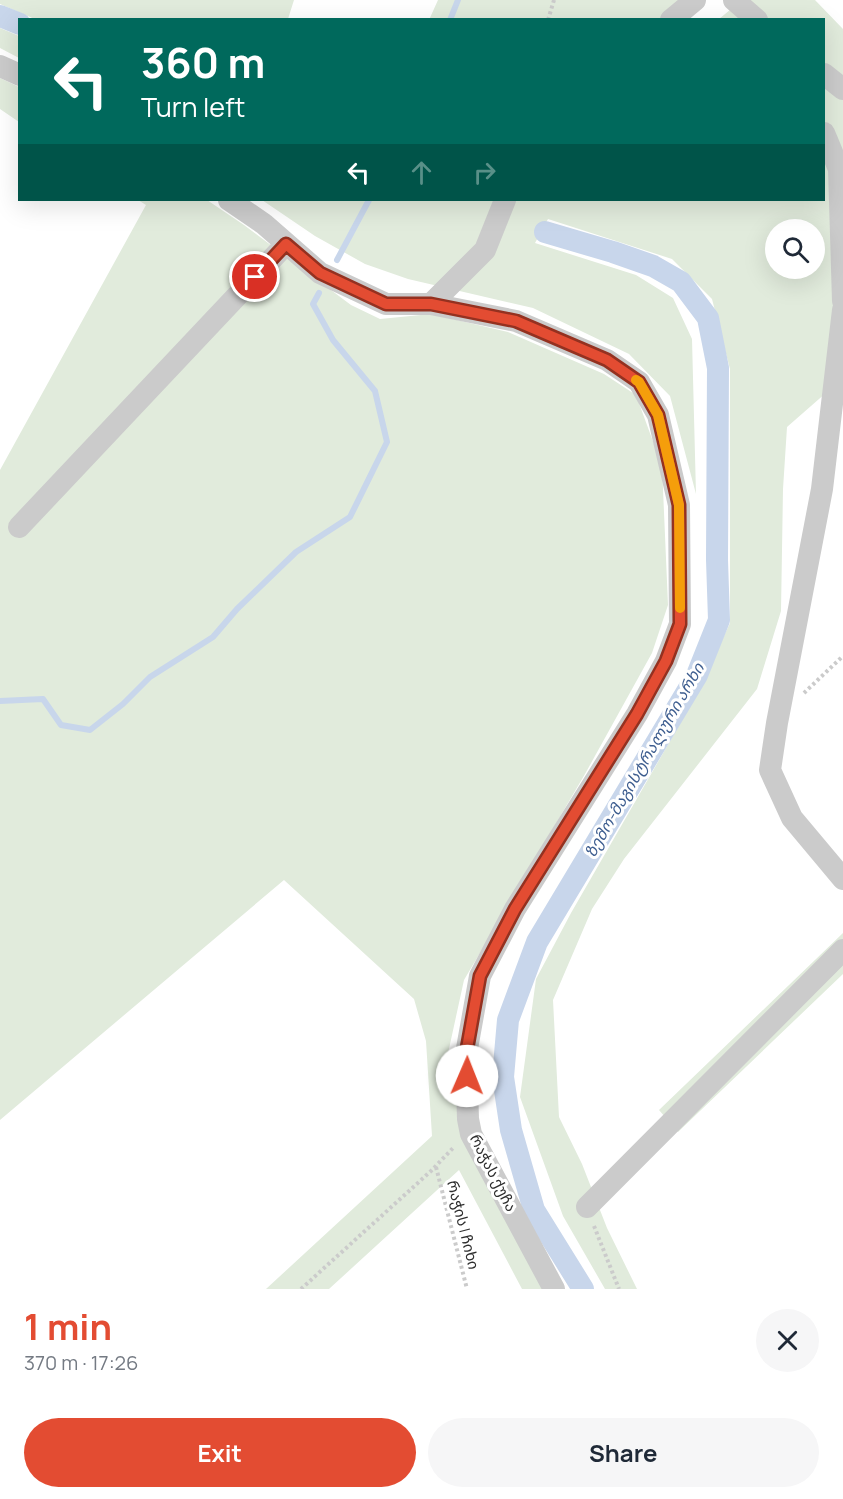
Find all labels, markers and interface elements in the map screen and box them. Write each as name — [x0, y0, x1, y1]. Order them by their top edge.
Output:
text: 360 m — [141, 33, 265, 91]
icon: left — [42, 42, 120, 120]
text: Turn left — [141, 88, 245, 125]
icon: left — [342, 156, 375, 189]
icon: ahead — [405, 156, 438, 189]
icon: right — [468, 156, 501, 189]
map controls — [765, 219, 825, 279]
button: search — [765, 219, 825, 279]
pin — [229, 251, 280, 302]
icon: arrive — [238, 260, 271, 293]
water label: ზემო-მაგისტრალური არხი — [579, 658, 709, 861]
position arrow — [435, 1044, 499, 1108]
street label: რაჭას ქუჩა — [465, 1131, 522, 1215]
street label: რაჭის I ჩიხი — [442, 1178, 485, 1272]
text: 1 min — [24, 1302, 112, 1351]
button: close — [756, 1309, 819, 1372]
text: 370 m · 17:26 — [24, 1349, 138, 1376]
button: Exit — [24, 1418, 416, 1487]
button: Share — [428, 1418, 819, 1487]

